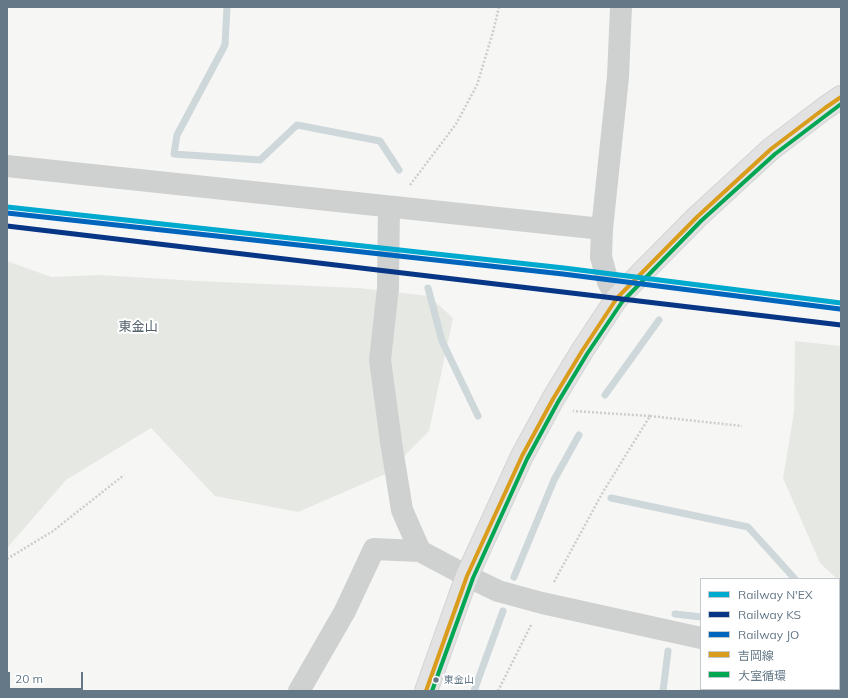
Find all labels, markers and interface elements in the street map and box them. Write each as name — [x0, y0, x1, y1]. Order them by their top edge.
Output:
district label: 東金山 — [119, 319, 157, 335]
legend — [700, 578, 840, 690]
text: Railway N'EX — [738, 587, 813, 602]
text: Railway KS — [738, 607, 801, 622]
text: Railway JO — [738, 627, 799, 642]
text: 吉岡線 — [738, 648, 774, 663]
scale bar — [10, 664, 85, 690]
text: 大室循環 — [738, 668, 786, 683]
text: 20 m — [15, 671, 43, 686]
place label: 東金山 — [444, 674, 474, 686]
marker: 東金山 — [431, 675, 441, 685]

